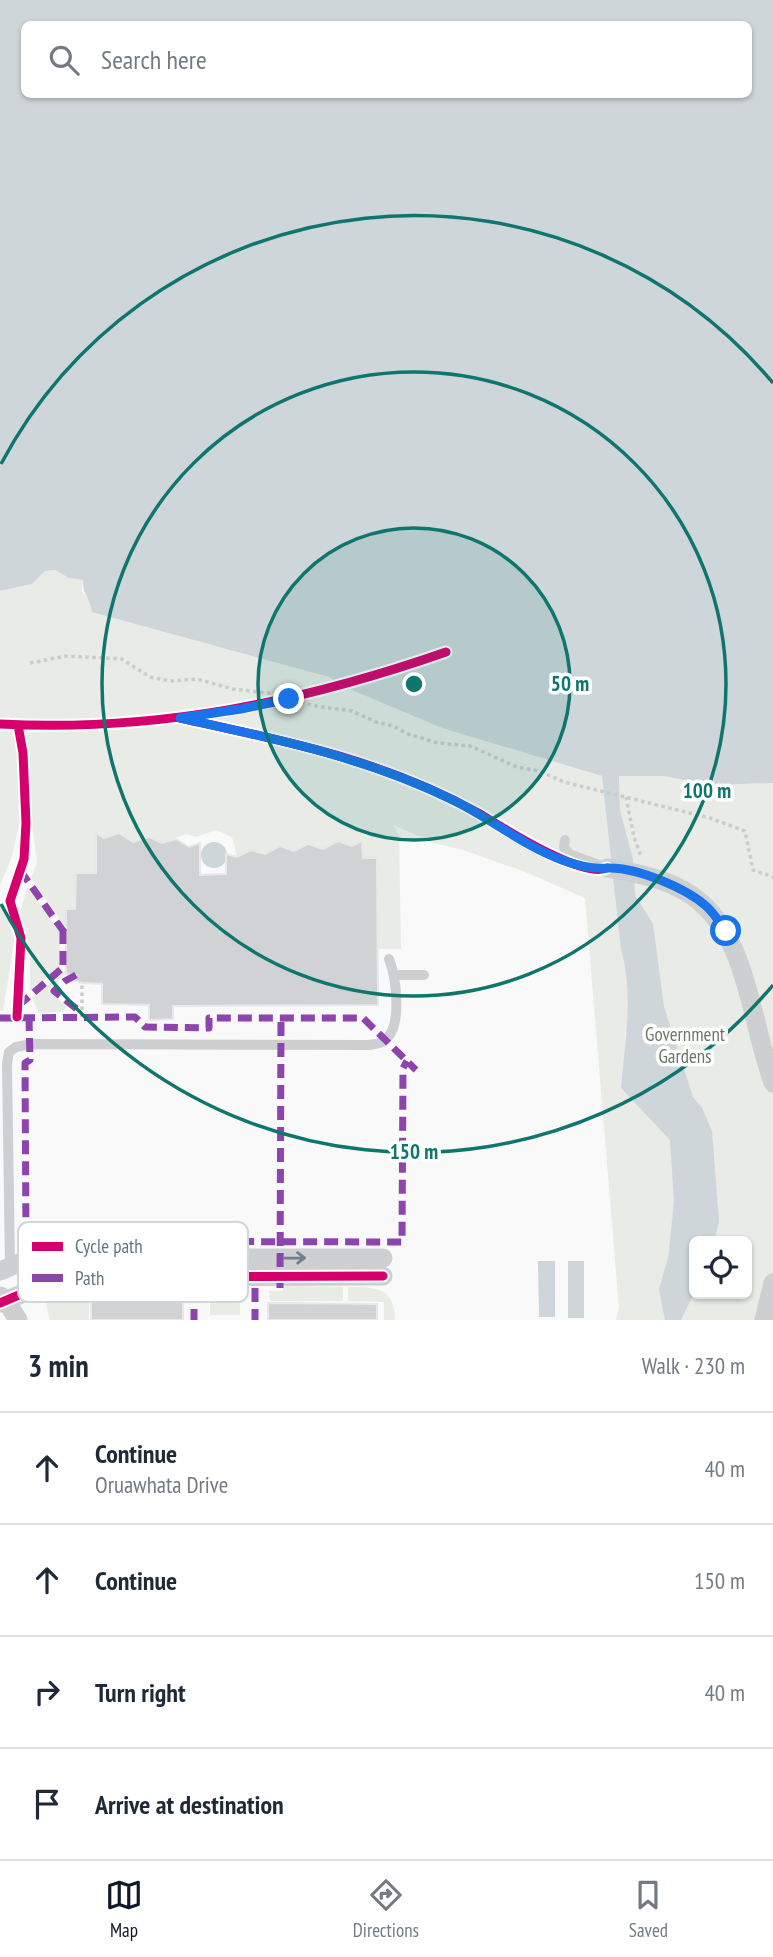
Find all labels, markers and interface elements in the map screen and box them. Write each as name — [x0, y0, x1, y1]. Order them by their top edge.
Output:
search box — [21, 21, 752, 98]
icon: search — [45, 41, 83, 79]
text: Search here — [101, 43, 207, 76]
text: 50 m — [551, 670, 589, 697]
centre of rings — [402, 672, 426, 696]
route end — [273, 683, 304, 714]
text: 100 m — [683, 777, 731, 804]
route start — [710, 915, 741, 946]
park label: Government Gardens — [645, 1022, 726, 1068]
text: 150 m — [390, 1138, 438, 1165]
legend — [18, 1222, 248, 1302]
text: Cycle path — [75, 1234, 143, 1258]
map controls — [689, 1236, 752, 1299]
button: locate — [689, 1236, 752, 1299]
one-way arrow — [283, 1251, 306, 1265]
text: Path — [75, 1266, 104, 1290]
text: 3 min — [28, 1346, 89, 1385]
text: Walk · 230 m — [642, 1351, 745, 1380]
text: Continue — [95, 1437, 177, 1470]
icon: ahead — [28, 1449, 66, 1487]
text: 40 m — [704, 1454, 745, 1483]
text: Oruawhata Drive — [95, 1470, 228, 1499]
icon: ahead — [28, 1561, 66, 1599]
text: Continue — [95, 1564, 177, 1597]
text: 150 m — [694, 1566, 745, 1595]
icon: right — [28, 1673, 66, 1711]
text: Turn right — [95, 1676, 186, 1709]
text: 40 m — [704, 1678, 745, 1707]
icon: arrive — [28, 1785, 66, 1823]
text: Arrive at destination — [95, 1788, 284, 1821]
tab: Map — [105, 1876, 143, 1942]
tab: Directions — [353, 1876, 419, 1942]
tab: Saved — [629, 1876, 668, 1942]

